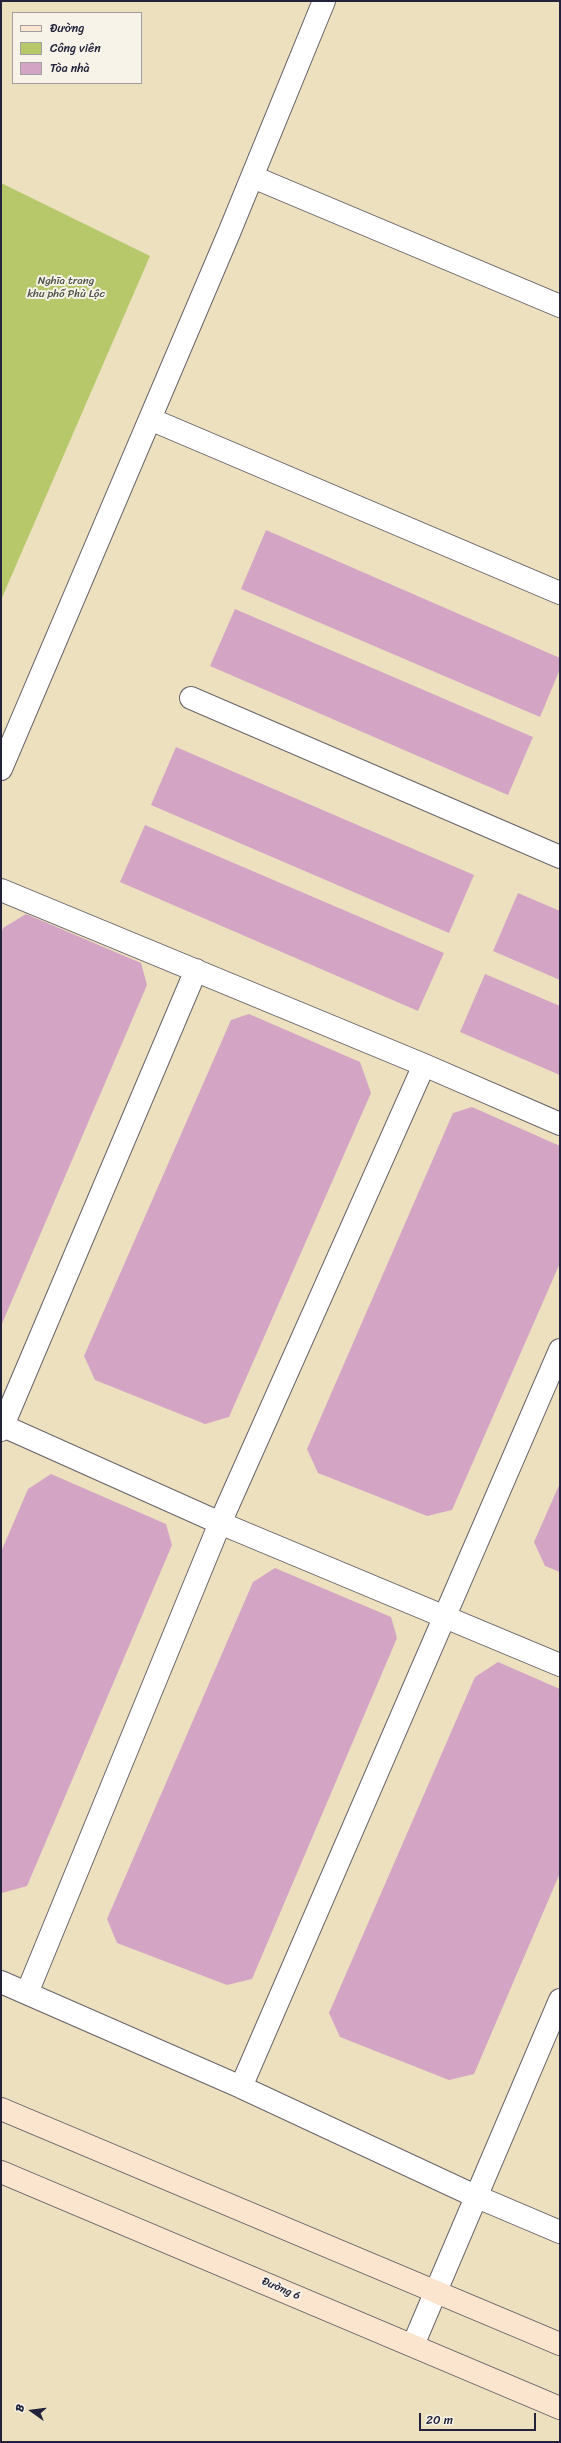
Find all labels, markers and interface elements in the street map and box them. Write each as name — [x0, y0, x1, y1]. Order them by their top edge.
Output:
legend — [12, 12, 142, 84]
text: Đường — [50, 17, 84, 39]
text: Công viên — [50, 37, 101, 59]
text: Tòa nhà — [50, 57, 90, 79]
park label: Nghĩa trang khu phố Phù Lộc — [27, 274, 105, 300]
street label: Đường 6 — [260, 2275, 302, 2303]
north arrow — [12, 2391, 52, 2431]
text: B — [10, 2402, 30, 2414]
scale bar — [421, 2405, 538, 2431]
text: 20 m — [426, 2409, 453, 2431]

